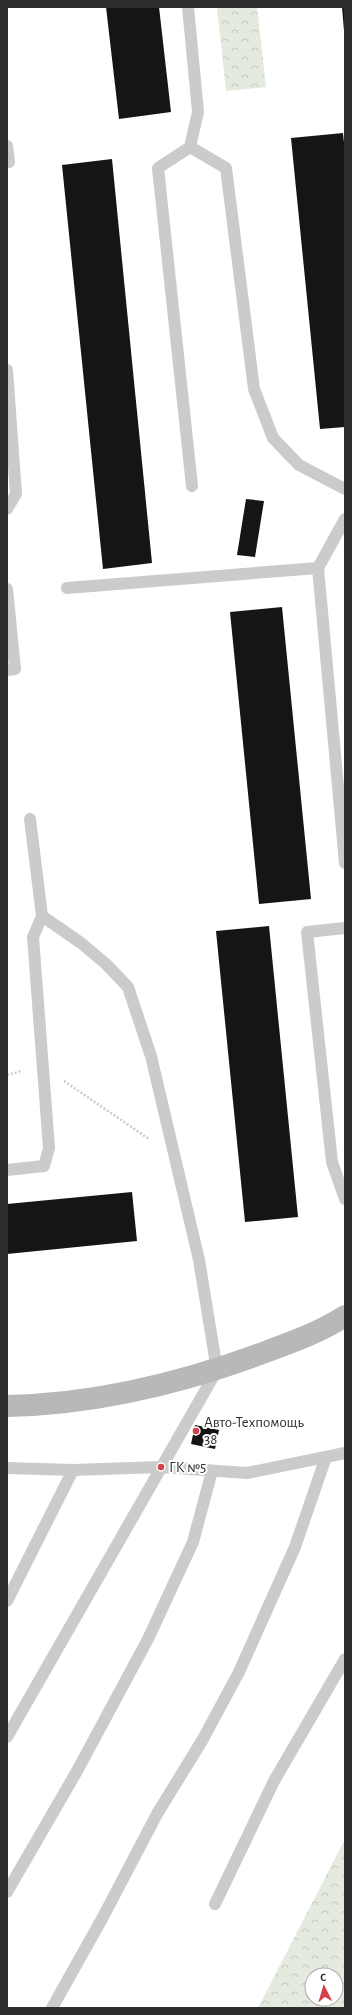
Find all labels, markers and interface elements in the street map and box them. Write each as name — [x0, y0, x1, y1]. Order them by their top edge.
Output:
place label: Авто-Техпомощь 38 — [204, 1415, 304, 1447]
marker: Авто-Техпомощь 38 — [191, 1426, 201, 1436]
place label: ГК №5 — [169, 1460, 206, 1475]
marker: ГК №5 — [156, 1462, 166, 1472]
north arrow — [304, 1967, 344, 2007]
text: С — [320, 1972, 327, 1983]

